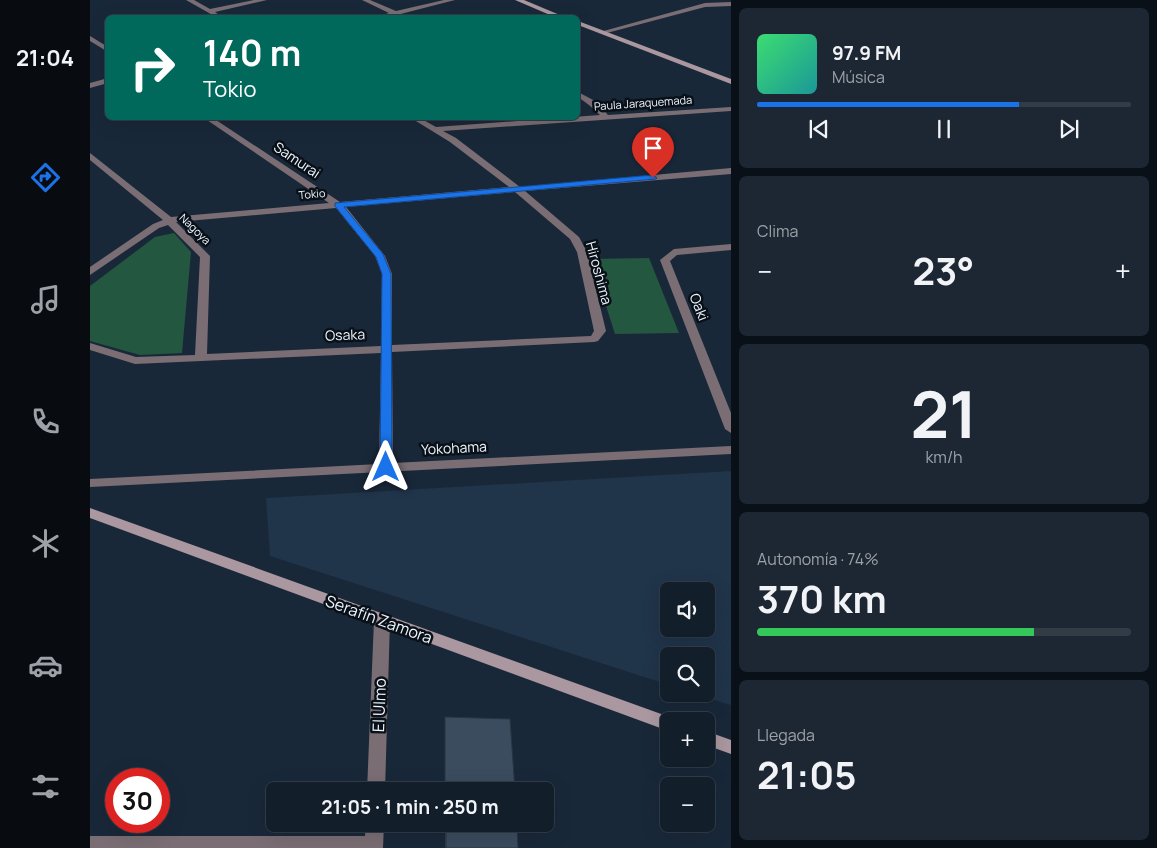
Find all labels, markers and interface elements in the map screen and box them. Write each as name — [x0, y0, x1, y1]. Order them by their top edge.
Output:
text: 140 m — [203, 29, 301, 77]
icon: right — [120, 35, 185, 100]
text: 97.9 FM — [832, 40, 901, 66]
text: 21:04 — [16, 43, 74, 73]
text: Música — [832, 66, 885, 88]
text: Tokio — [203, 74, 256, 104]
street label: Paula Jaraquemada — [593, 92, 693, 113]
icon: previous — [805, 115, 833, 143]
icon: pause — [930, 115, 958, 143]
icon: next — [1055, 115, 1083, 143]
pin — [632, 127, 674, 178]
icon: arrive — [639, 134, 667, 162]
street label: Samurai — [270, 137, 324, 182]
icon: directions — [28, 160, 63, 195]
street label: Tokio — [298, 185, 326, 202]
street label: Nagoya — [176, 210, 214, 247]
text: Clima — [757, 220, 798, 242]
street label: Hiroshima — [582, 239, 617, 307]
text: 23° — [913, 244, 974, 296]
text: − — [757, 252, 772, 290]
text: + — [1115, 252, 1131, 290]
icon: music — [28, 282, 63, 317]
street label: Oaki — [686, 290, 713, 323]
street label: Osaka — [325, 324, 365, 345]
text: 21 — [910, 369, 978, 458]
icon: phone — [28, 404, 63, 439]
street label: Yokohama — [421, 436, 487, 459]
position arrow — [359, 440, 411, 492]
text: km/h — [925, 446, 963, 468]
icon: climate — [28, 526, 63, 561]
text: Autonomía · 74% — [757, 548, 879, 570]
text: 370 km — [757, 572, 887, 624]
map controls — [660, 582, 715, 832]
button: sound — [660, 582, 715, 637]
street label: Serafín Zamora — [323, 590, 435, 648]
button: search — [660, 647, 715, 702]
icon: car — [28, 648, 63, 683]
street label: El Ulmo — [367, 678, 391, 732]
button: + — [660, 712, 715, 767]
text: Llegada — [757, 724, 815, 746]
text: 21:05 — [757, 748, 857, 800]
speed limit sign: 30 — [105, 768, 170, 833]
icon: filters — [28, 769, 63, 804]
button: − — [660, 777, 715, 832]
text: 21:05 · 1 min · 250 m — [321, 794, 499, 820]

